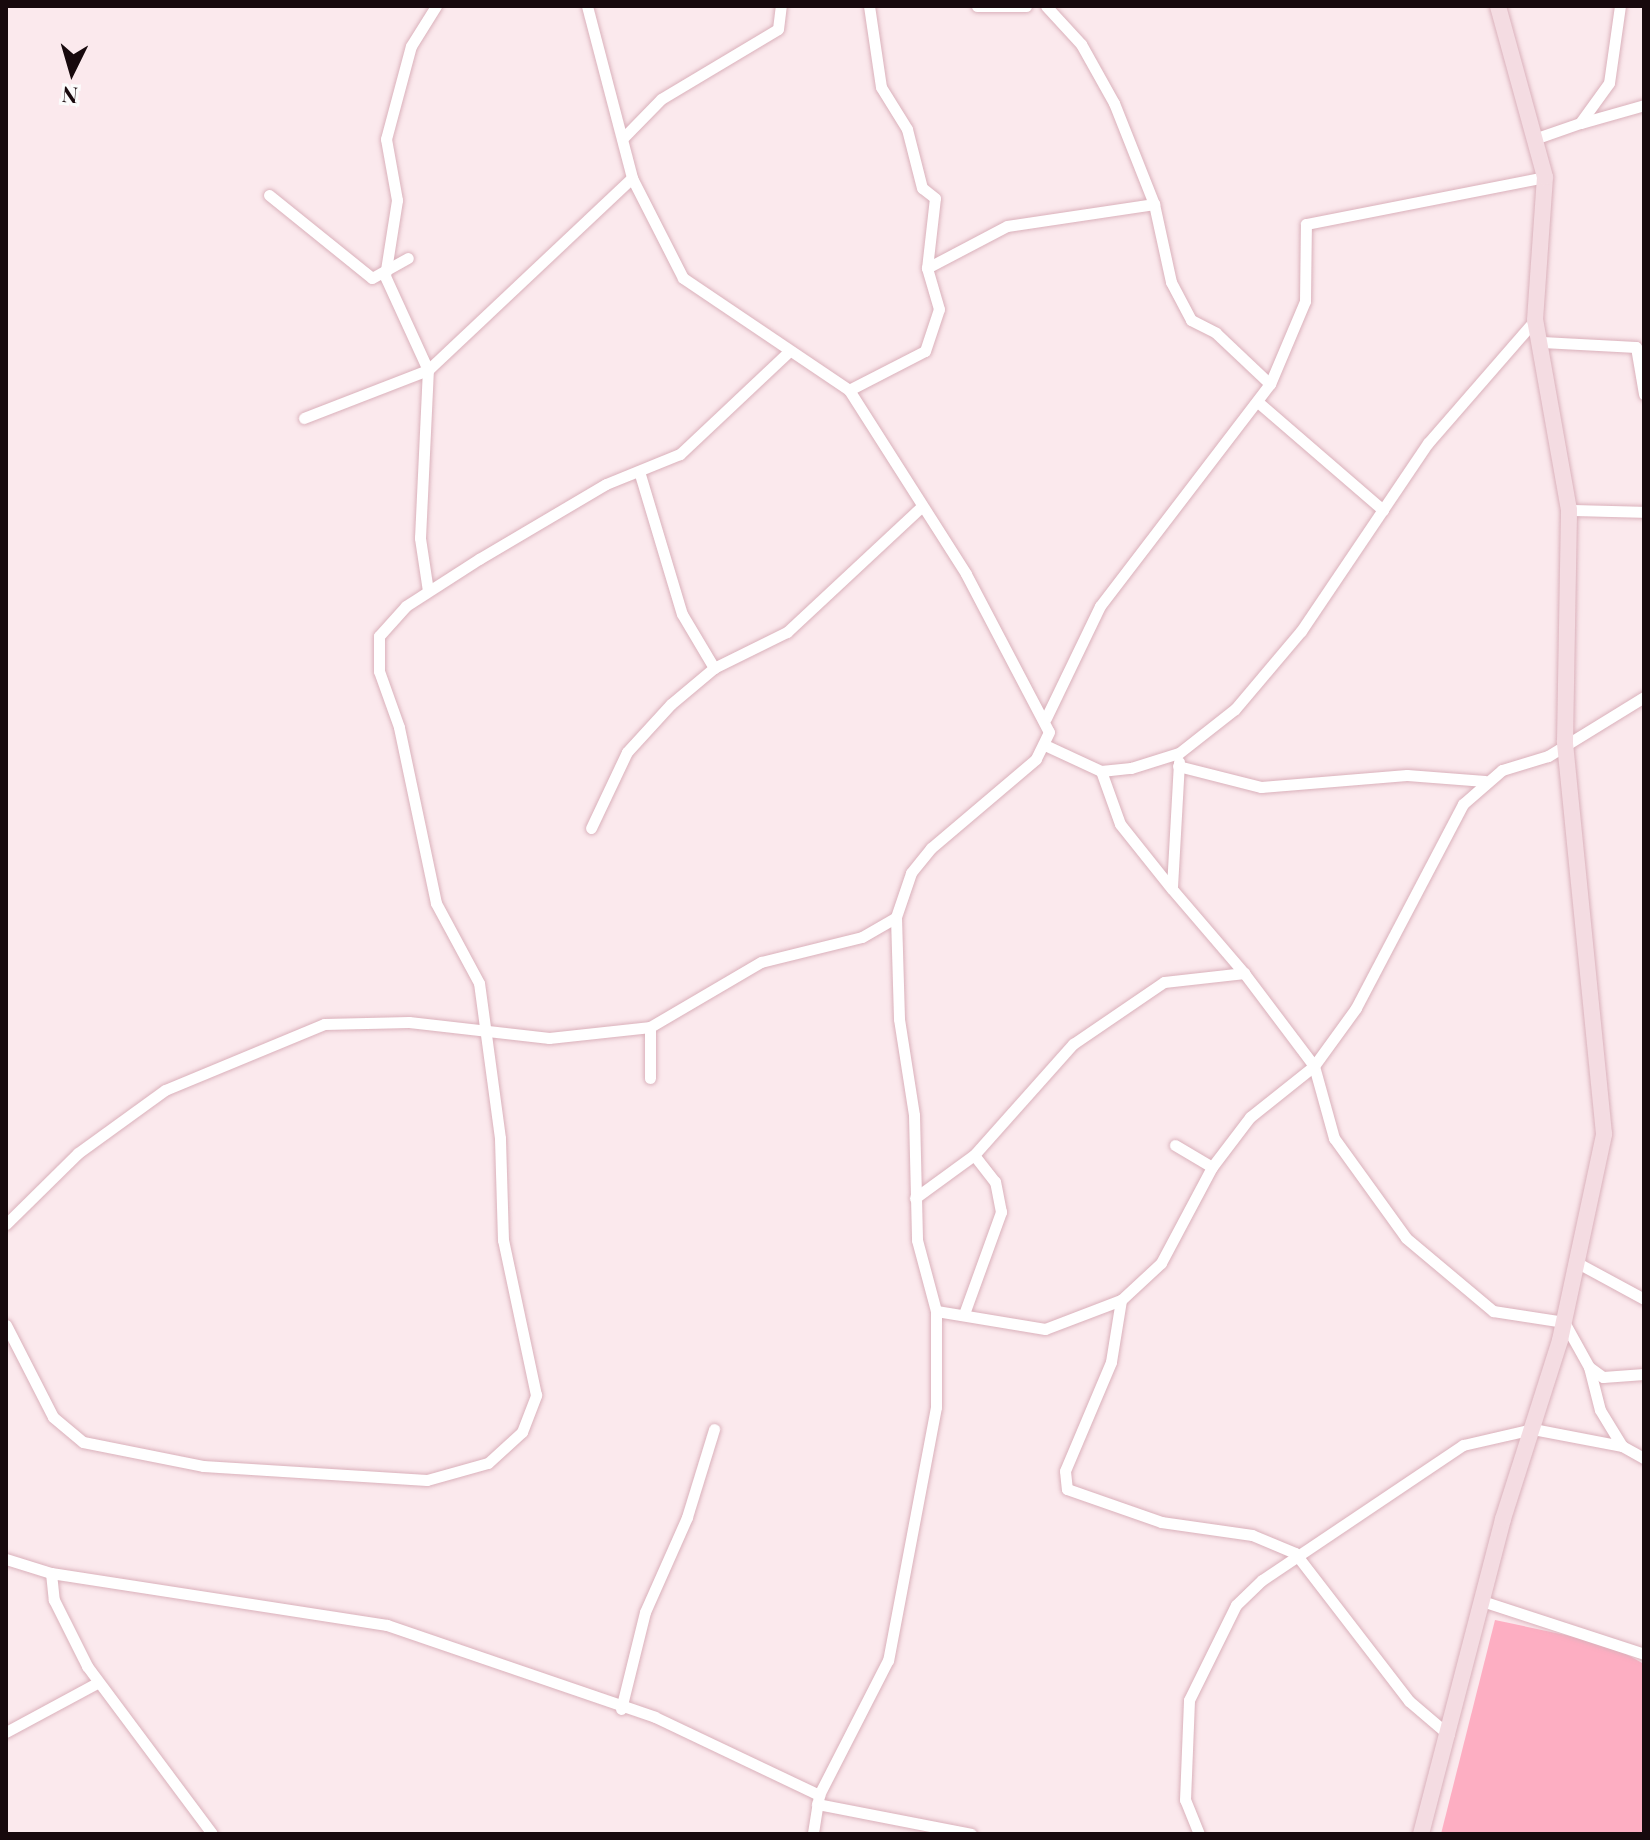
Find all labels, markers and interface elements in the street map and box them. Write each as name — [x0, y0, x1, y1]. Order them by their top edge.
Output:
north arrow — [32, 32, 112, 112]
text: N — [61, 80, 79, 112]

